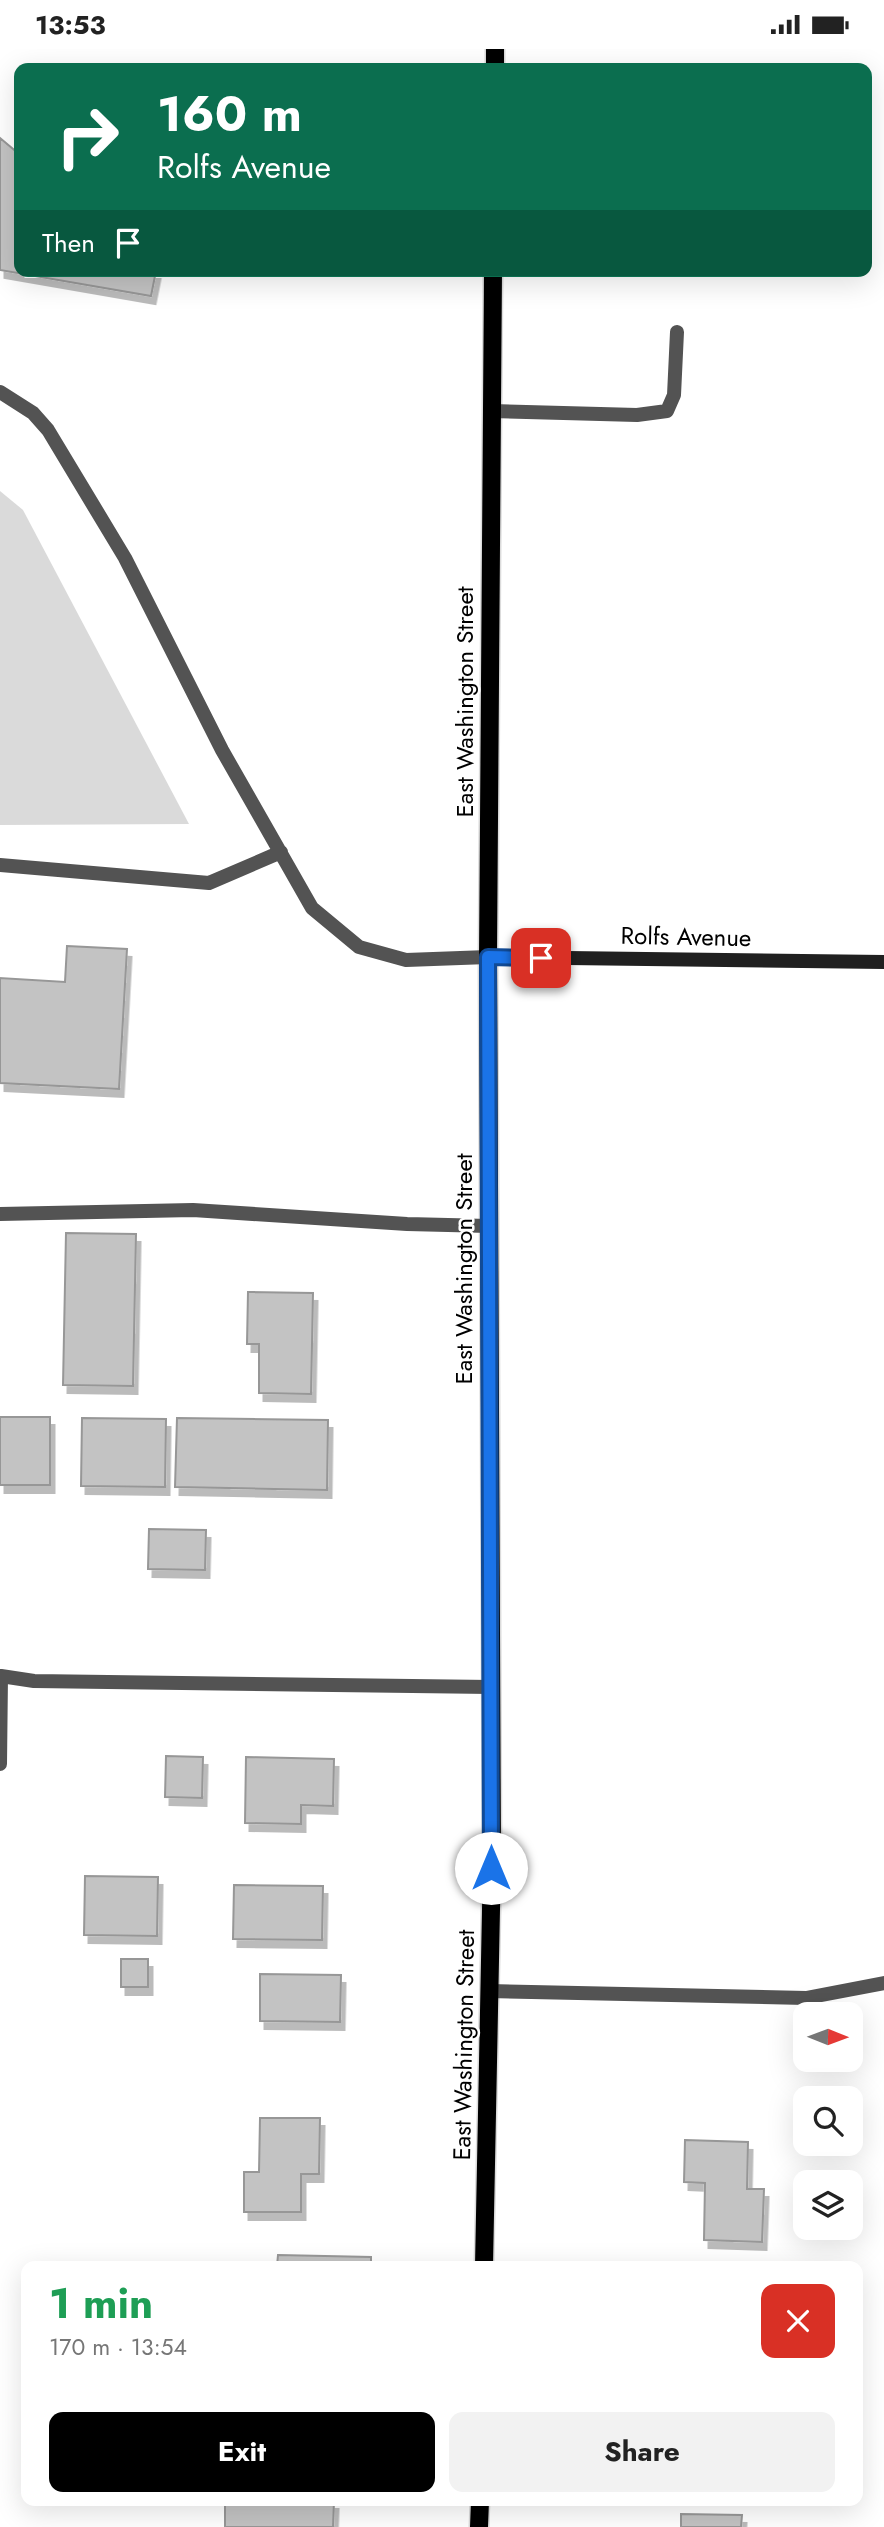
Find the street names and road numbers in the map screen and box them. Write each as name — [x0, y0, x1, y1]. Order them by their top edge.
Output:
street label: East Washington Street — [447, 586, 482, 818]
street label: Rolfs Avenue — [620, 918, 752, 955]
street label: East Washington Street — [446, 1153, 481, 1385]
street label: East Washington Street — [444, 1929, 483, 2161]

